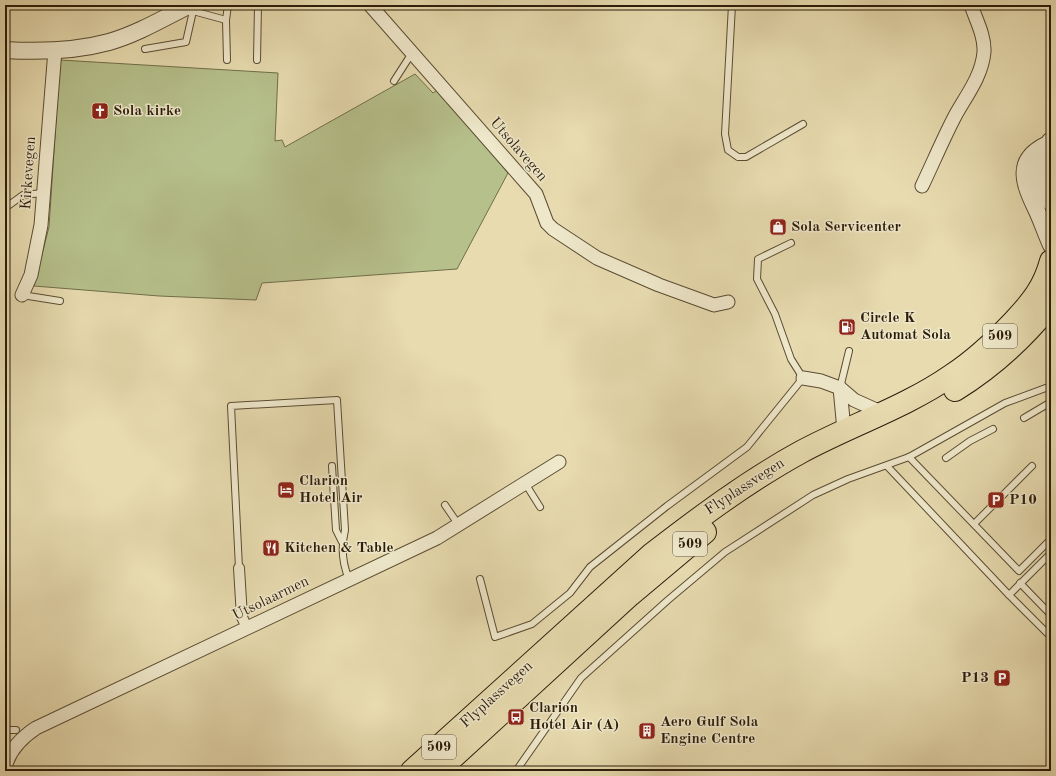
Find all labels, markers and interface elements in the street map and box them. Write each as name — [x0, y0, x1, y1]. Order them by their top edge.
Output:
church icon: Sola kirke — [90, 101, 110, 121]
place label: Sola kirke — [113, 104, 181, 119]
street label: Utsolavegen — [486, 115, 550, 185]
street label: Kirkevegen — [19, 136, 39, 210]
shop icon: Sola Servicenter — [768, 217, 788, 237]
place label: Sola Servicenter — [791, 220, 902, 235]
place label: Circle K Automat Sola — [860, 311, 951, 343]
fuel station icon: Circle K Automat Sola — [837, 317, 857, 337]
road number: 509 — [983, 324, 1017, 348]
street label: Flyplassvegen — [702, 456, 788, 518]
place label: Clarion Hotel Air — [299, 474, 363, 506]
hotel icon: Clarion Hotel Air — [276, 480, 296, 500]
parking icon: P10 — [986, 490, 1006, 510]
place label: P10 — [1009, 493, 1037, 508]
road number: 509 — [673, 532, 707, 556]
restaurant icon: Kitchen & Table — [261, 538, 281, 558]
place label: Kitchen & Table — [284, 541, 394, 556]
street label: Utsolaarmen — [230, 574, 312, 624]
street label: Flyplassvegen — [458, 659, 536, 731]
parking icon: P13 — [992, 668, 1012, 688]
place label: P13 — [961, 671, 989, 686]
place label: Clarion Hotel Air (A) — [529, 701, 619, 733]
bus stop icon: Clarion Hotel Air (A) — [506, 707, 526, 727]
place label: Aero Gulf Sola Engine Centre — [660, 715, 759, 747]
building icon: Aero Gulf Sola Engine Centre — [637, 721, 657, 741]
road number: 509 — [422, 735, 456, 759]

